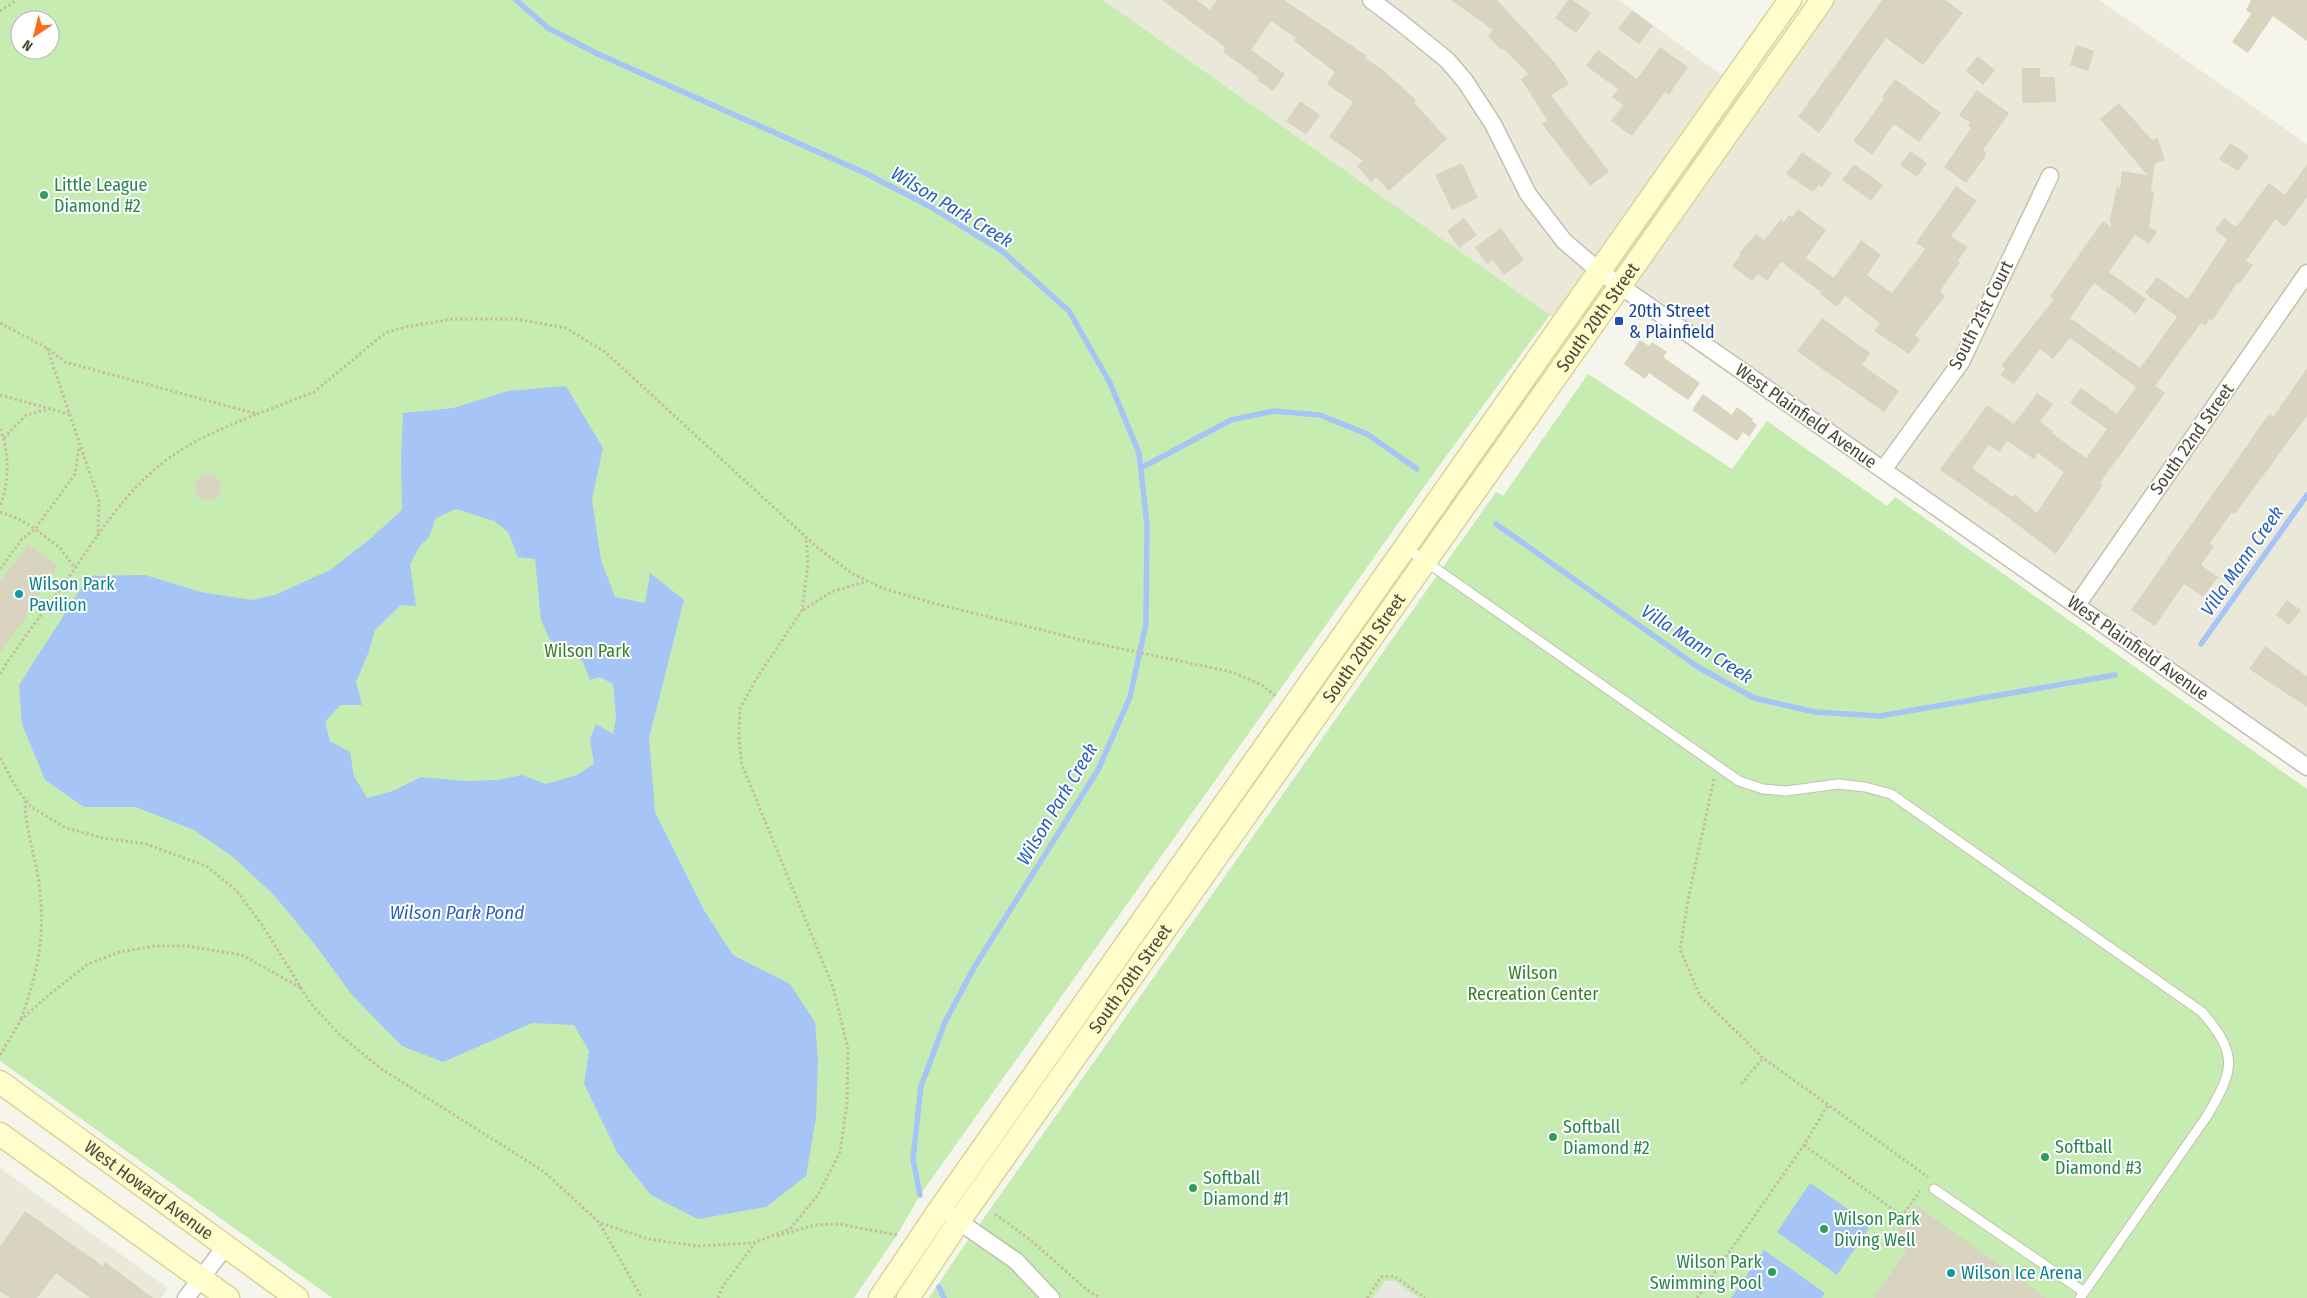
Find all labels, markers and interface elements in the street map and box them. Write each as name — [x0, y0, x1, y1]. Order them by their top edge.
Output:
north arrow — [10, 10, 60, 60]
text: N — [20, 36, 36, 55]
water label: Wilson Park Creek — [887, 162, 1017, 252]
place label: Little League Diamond #2 — [54, 174, 148, 217]
marker: Little League Diamond #2 — [38, 189, 50, 201]
street label: South 21st Court — [1944, 257, 2018, 373]
street label: South 20th Street — [1552, 258, 1644, 376]
place label: 20th Street & Plainfield — [1629, 300, 1715, 343]
marker: 20th Street & Plainfield — [1613, 315, 1625, 327]
street label: West Plainfield Avenue — [1731, 359, 1881, 473]
street label: South 22nd Street — [2145, 379, 2239, 499]
water label: Villa Mann Creek — [2196, 502, 2288, 620]
place label: Wilson Park Pavilion — [29, 573, 115, 616]
marker: Wilson Park Pavilion — [13, 588, 25, 600]
street label: South 20th Street — [1318, 589, 1410, 707]
street label: West Plainfield Avenue — [2063, 591, 2213, 705]
water label: Villa Mann Creek — [1637, 599, 1757, 689]
park label: Wilson Park — [544, 640, 630, 662]
water label: Wilson Park Creek — [1012, 739, 1102, 869]
water label: Wilson Park Pond — [390, 901, 524, 924]
street label: South 20th Street — [1084, 920, 1176, 1038]
park label: Wilson Recreation Center — [1467, 962, 1599, 1005]
place label: Softball Diamond #2 — [1563, 1116, 1650, 1159]
marker: Softball Diamond #2 — [1547, 1131, 1559, 1143]
street label: West Howard Avenue — [80, 1136, 218, 1245]
place label: Softball Diamond #3 — [2055, 1136, 2142, 1179]
marker: Softball Diamond #3 — [2039, 1151, 2051, 1163]
place label: Softball Diamond #1 — [1203, 1167, 1289, 1210]
marker: Softball Diamond #1 — [1187, 1182, 1199, 1194]
place label: Wilson Park Diving Well — [1834, 1208, 1920, 1251]
marker: Wilson Park Diving Well — [1818, 1223, 1830, 1235]
place label: Wilson Park Swimming Pool — [1650, 1251, 1763, 1294]
place label: Wilson Ice Arena — [1961, 1262, 2082, 1284]
marker: Wilson Park Swimming Pool — [1766, 1266, 1778, 1278]
marker: Wilson Ice Arena — [1945, 1267, 1957, 1279]

